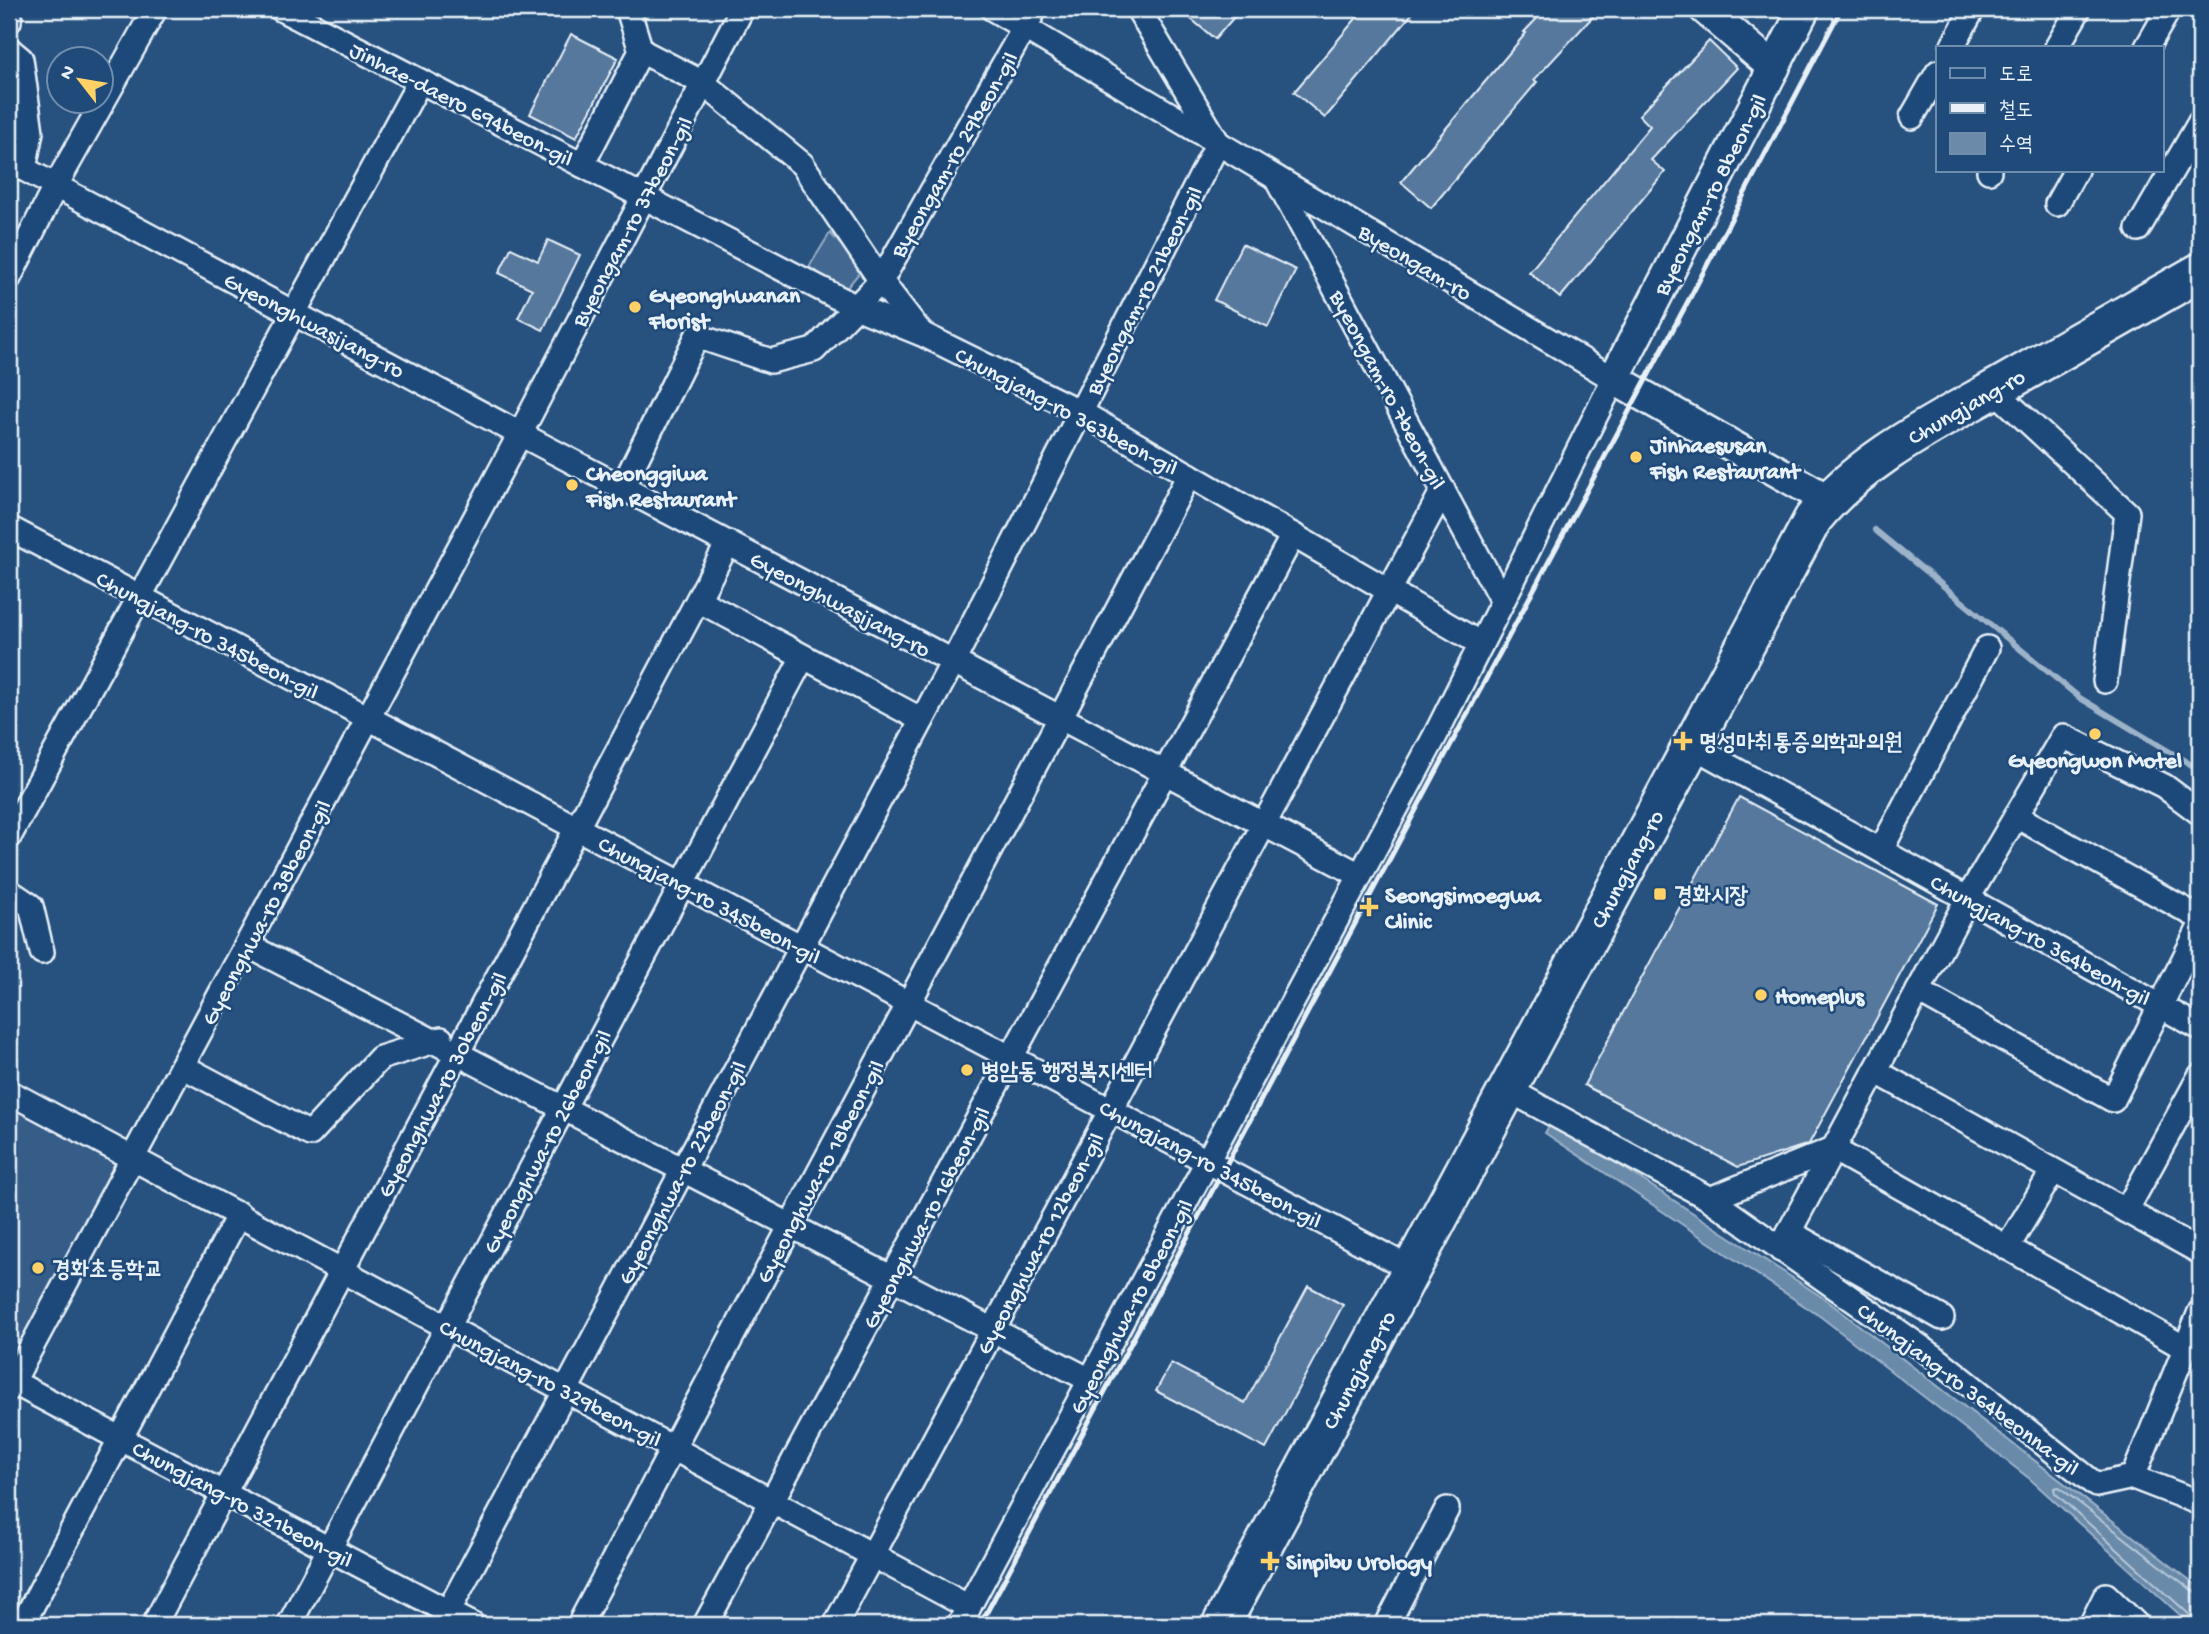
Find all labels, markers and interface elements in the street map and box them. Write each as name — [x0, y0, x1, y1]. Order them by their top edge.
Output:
street label: Jinhae-daero 694beon-gil — [344, 38, 577, 174]
north arrow — [46, 46, 116, 116]
legend — [1936, 46, 2164, 172]
street label: Byeongam-ro 29beon-gil — [886, 48, 1026, 264]
text: N — [55, 62, 81, 84]
text: 도로 — [1999, 64, 2033, 89]
street label: Byeongam-ro 8beon-gil — [1649, 90, 1775, 302]
text: 철도 — [1999, 99, 2033, 125]
street label: Byeongam-ro 37beon-gil — [567, 113, 701, 333]
text: 수역 — [1999, 134, 2033, 159]
street label: Byeongam-ro 21beon-gil — [1081, 183, 1210, 401]
street label: Byeongam-ro — [1352, 219, 1476, 308]
street label: Gyeonghwasijang-ro — [218, 268, 408, 386]
place label: Gyeonghwanan Florist — [648, 284, 801, 337]
street label: Byeongam-ro 7beon-gil — [1321, 285, 1450, 495]
marker: Gyeonghwanan Florist — [627, 299, 643, 315]
street label: Chungjang-ro 363beon-gil — [949, 343, 1181, 483]
street label: Chungjang-ro — [1904, 365, 2031, 453]
place label: Jinhaesusan Fish Restaurant — [1649, 434, 1802, 487]
marker: Jinhaesusan Fish Restaurant — [1628, 449, 1644, 465]
place label: Cheonggiwa Fish Restaurant — [585, 462, 738, 515]
marker: Cheonggiwa Fish Restaurant — [564, 477, 580, 493]
street label: Gyeonghwasijang-ro — [744, 547, 934, 665]
street label: Chungjang-ro 345beon-gil — [91, 567, 322, 707]
marker: Gyeongwon Motel — [2087, 726, 2103, 742]
place label: 명성마취통증의학과의원 — [1699, 730, 1903, 758]
marker: 명성마취통증의학과의원 — [1673, 731, 1693, 751]
place label: Gyeongwon Motel — [2008, 749, 2182, 776]
street label: Gyeonghwa-ro 38beon-gil — [197, 796, 339, 1031]
street label: Chungjang-ro — [1586, 806, 1672, 934]
street label: Chungjang-ro 345beon-gil — [593, 832, 824, 972]
street label: Chungjang-ro 364beon-gil — [1924, 870, 2154, 1014]
place label: Seongsimoegwa Clinic — [1385, 884, 1542, 937]
place label: 경화시장 — [1674, 884, 1749, 911]
marker: 경화시장 — [1652, 886, 1668, 902]
marker: Seongsimoegwa Clinic — [1359, 897, 1379, 917]
street label: Gyeonghwa-ro 30beon-gil — [373, 968, 515, 1203]
place label: Homeplus — [1775, 985, 1865, 1012]
marker: Homeplus — [1753, 987, 1769, 1003]
street label: Gyeonghwa-ro 26beon-gil — [479, 1026, 620, 1259]
street label: Gyeonghwa-ro 22beon-gil — [614, 1057, 754, 1290]
street label: Gyeonghwa-ro 18beon-gil — [752, 1057, 892, 1289]
place label: 병암동 행정복지센터 — [981, 1060, 1153, 1087]
marker: 병암동 행정복지센터 — [959, 1062, 975, 1078]
street label: Chungjang-ro 345beon-gil — [1094, 1096, 1325, 1236]
street label: Gyeonghwa-ro 16beon-gil — [858, 1103, 998, 1334]
street label: Gyeonghwa-ro 12beon-gil — [972, 1129, 1112, 1360]
street label: Gyeonghwa-ro 8beon-gil — [1065, 1196, 1201, 1420]
place label: 경화초등학교 — [52, 1258, 163, 1285]
marker: 경화초등학교 — [30, 1260, 46, 1276]
street label: Chungjang-ro 364beonna-gil — [1850, 1298, 2083, 1483]
street label: Chungjang-ro — [1318, 1307, 1404, 1435]
street label: Chungjang-ro 329beon-gil — [434, 1315, 665, 1455]
street label: Chungjang-ro 321beon-gil — [127, 1437, 356, 1576]
marker: Sinpibu Urology — [1260, 1551, 1280, 1571]
place label: Sinpibu Urology — [1286, 1551, 1433, 1578]

